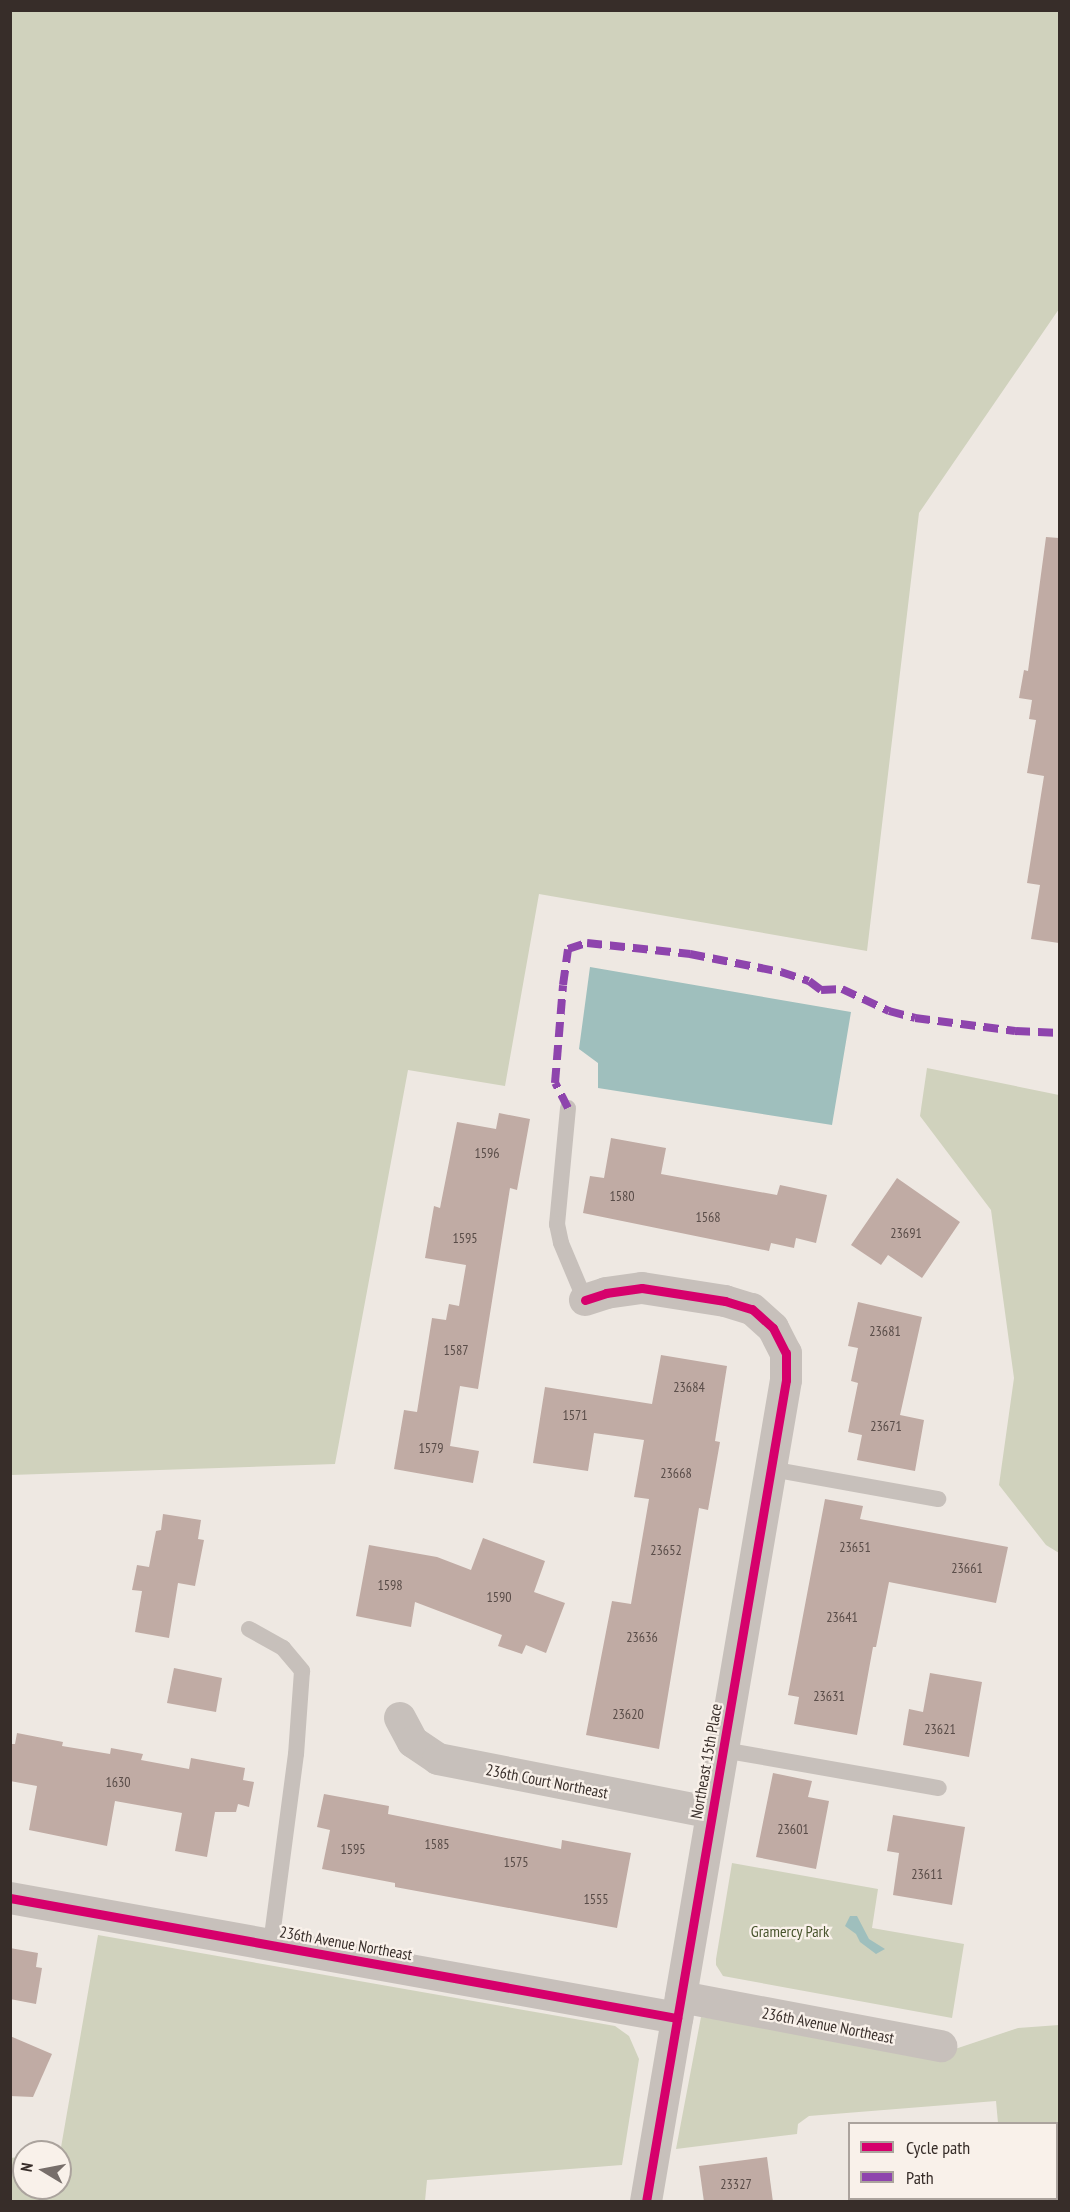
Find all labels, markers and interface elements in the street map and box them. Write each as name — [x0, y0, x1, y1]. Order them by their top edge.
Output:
house number: 1596 — [474, 1145, 500, 1161]
house number: 1580 — [609, 1188, 635, 1204]
house number: 1568 — [695, 1209, 721, 1225]
house number: 23691 — [890, 1225, 922, 1241]
house number: 1595 — [452, 1230, 478, 1246]
house number: 23681 — [869, 1323, 901, 1339]
house number: 1587 — [443, 1342, 469, 1358]
house number: 23684 — [673, 1379, 705, 1395]
house number: 1571 — [562, 1407, 588, 1423]
house number: 23671 — [870, 1418, 902, 1434]
house number: 1579 — [418, 1440, 444, 1456]
house number: 23668 — [660, 1465, 692, 1481]
house number: 23651 — [839, 1539, 871, 1555]
house number: 23652 — [650, 1542, 682, 1558]
house number: 23661 — [951, 1560, 983, 1576]
house number: 1598 — [377, 1577, 403, 1593]
house number: 1590 — [486, 1589, 512, 1605]
house number: 23641 — [826, 1609, 858, 1625]
house number: 23636 — [626, 1629, 658, 1645]
house number: 23631 — [813, 1688, 845, 1704]
street label: Northeast 15th Place — [686, 1702, 726, 1820]
house number: 23620 — [612, 1706, 644, 1722]
house number: 23621 — [924, 1721, 956, 1737]
street label: 236th Court Northeast — [484, 1760, 610, 1802]
house number: 1630 — [105, 1774, 131, 1790]
house number: 23601 — [777, 1821, 809, 1837]
house number: 1585 — [424, 1836, 450, 1852]
house number: 1595 — [340, 1841, 366, 1857]
house number: 1575 — [503, 1854, 529, 1870]
house number: 23611 — [911, 1866, 943, 1882]
house number: 1555 — [583, 1891, 609, 1907]
park label: Gramercy Park — [751, 1921, 829, 1941]
street label: 236th Avenue Northeast — [278, 1922, 414, 1964]
street label: 236th Avenue Northeast — [760, 2003, 896, 2047]
legend — [848, 2122, 1058, 2200]
text: Cycle path — [906, 2136, 970, 2159]
north arrow — [12, 2140, 72, 2200]
text: N — [16, 2161, 37, 2173]
text: Path — [906, 2166, 934, 2189]
house number: 23327 — [720, 2176, 752, 2192]

